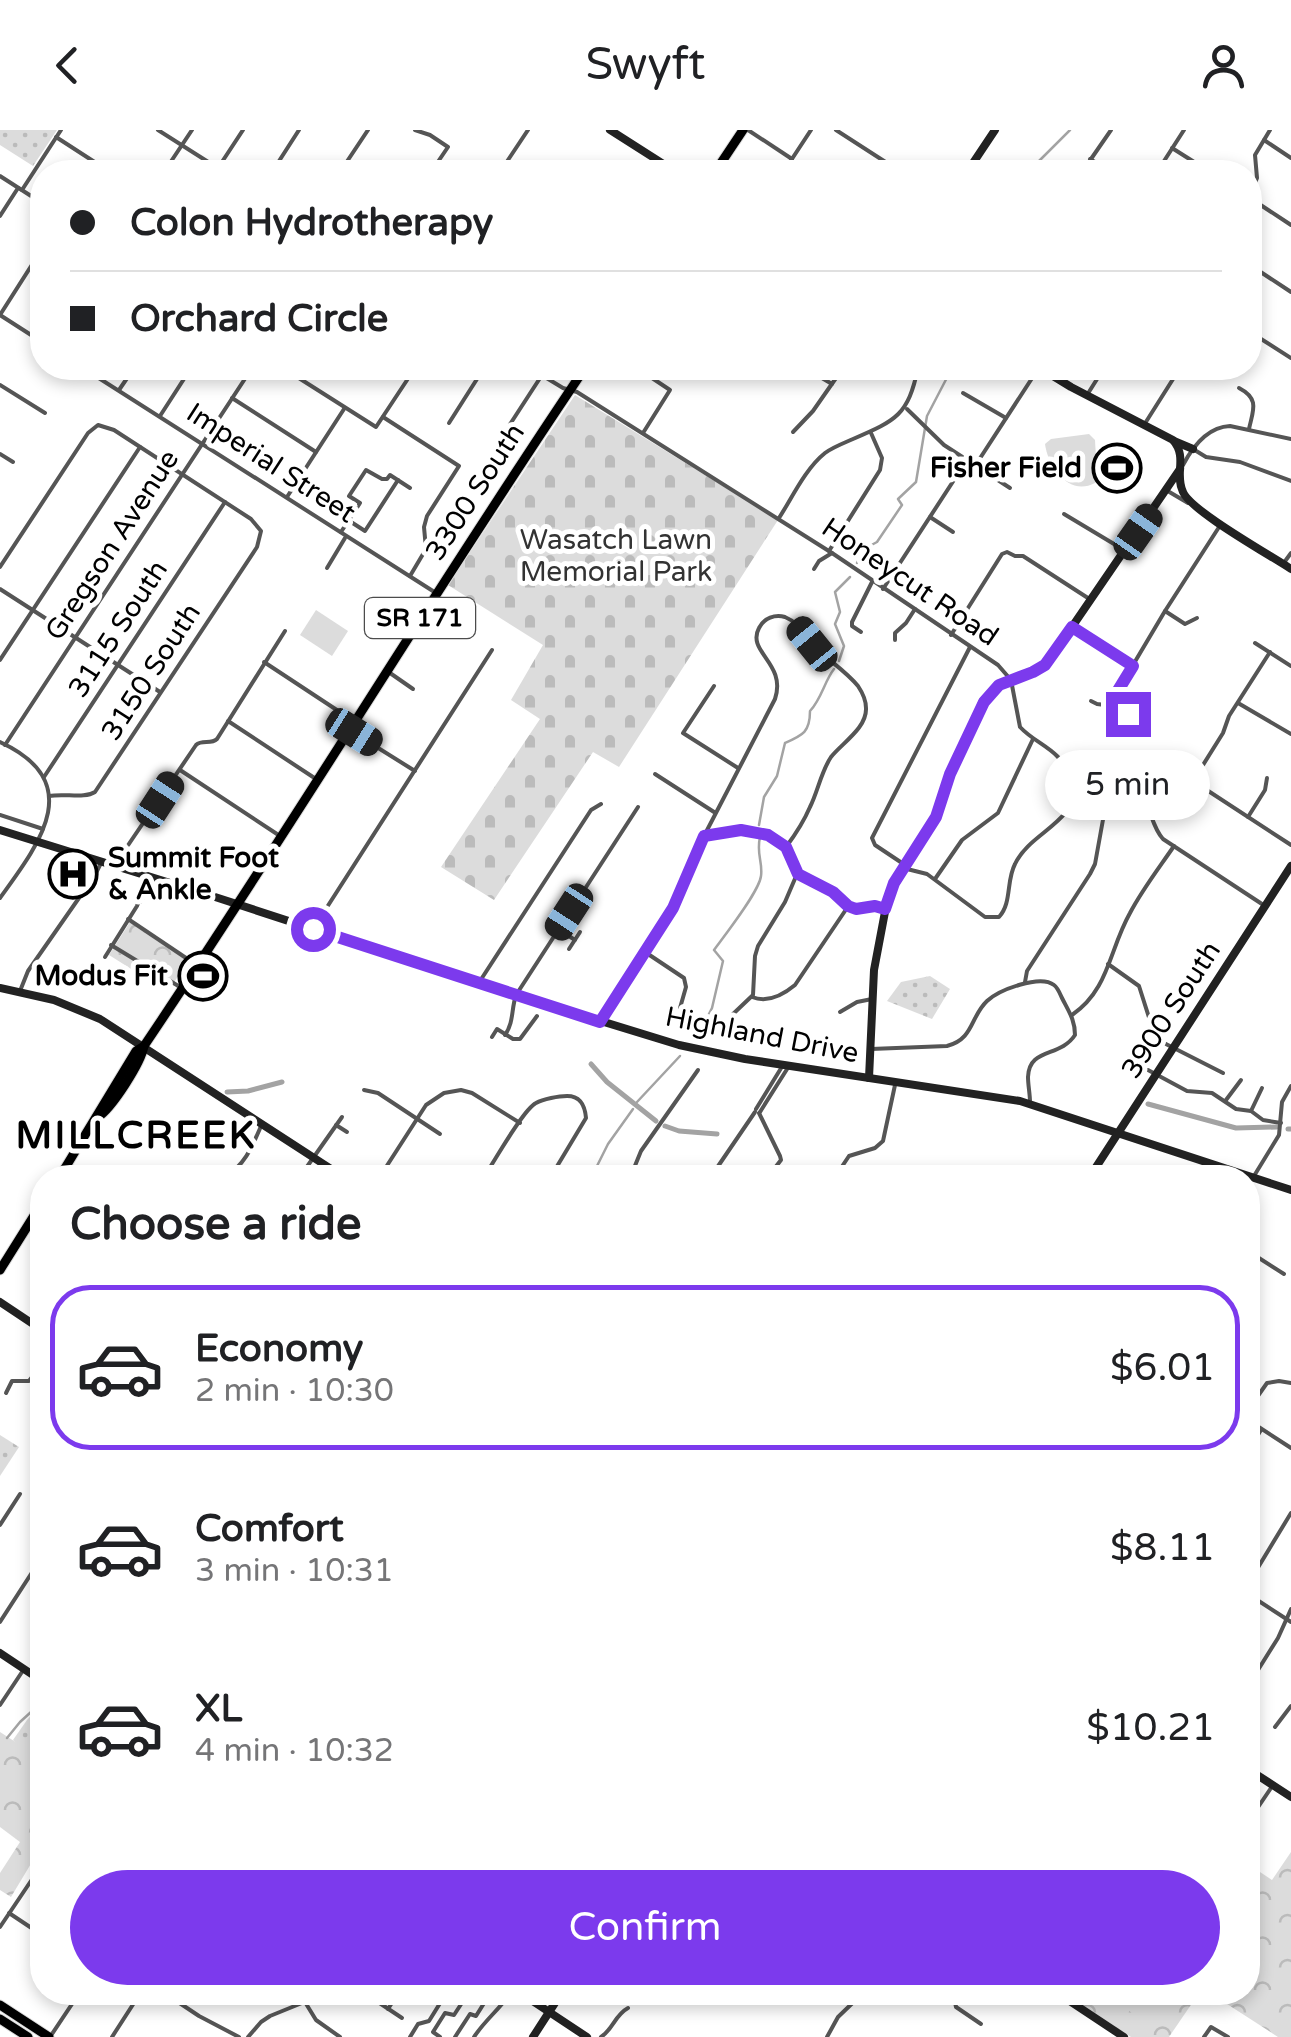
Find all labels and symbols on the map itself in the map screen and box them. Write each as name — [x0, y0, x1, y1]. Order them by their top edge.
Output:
street label: Imperial Street — [180, 396, 362, 530]
street label: 3300 South — [418, 417, 532, 567]
sports icon: Fisher Field — [1091, 442, 1143, 494]
street label: Gregson Avenue — [38, 443, 186, 647]
place label: Fisher Field — [930, 451, 1082, 485]
car — [1109, 499, 1167, 565]
street label: Honeycut Road — [815, 510, 1005, 654]
park label: Wasatch Lawn Memorial Park — [520, 523, 712, 589]
street label: 3115 South — [61, 554, 175, 704]
street label: 3150 South — [94, 597, 208, 747]
road number: SR 171 — [365, 598, 475, 638]
car — [781, 611, 843, 677]
route end — [1106, 692, 1151, 737]
car — [321, 703, 387, 761]
callout: 5 min — [1046, 749, 1210, 819]
car — [131, 767, 189, 833]
place label: Summit Foot & Ankle — [108, 841, 279, 907]
hospital icon: Summit Foot & Ankle — [47, 848, 99, 900]
car — [540, 879, 598, 945]
route start — [291, 907, 336, 952]
street label: 3900 South — [1114, 935, 1228, 1085]
sports icon: Modus Fit — [177, 950, 229, 1002]
place label: Modus Fit — [34, 959, 168, 993]
street label: Highland Drive — [662, 1000, 862, 1070]
district label: MILLCREEK — [15, 1113, 257, 1159]

